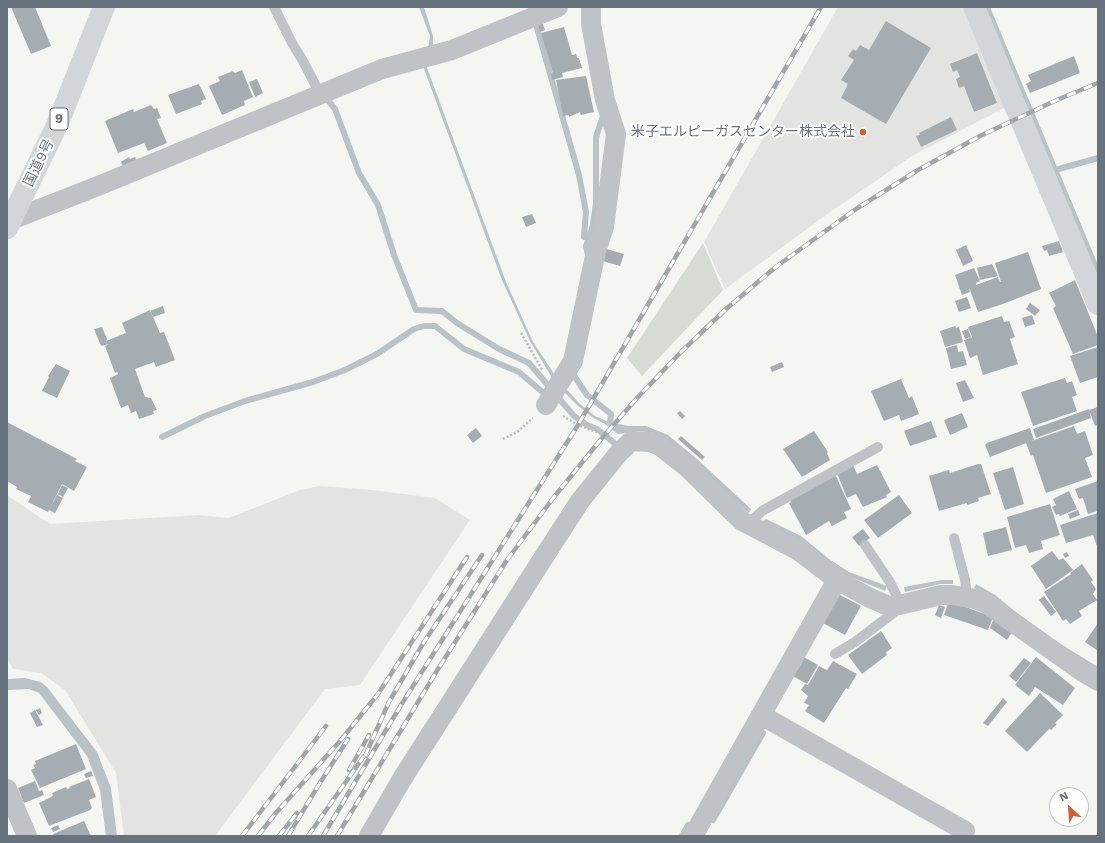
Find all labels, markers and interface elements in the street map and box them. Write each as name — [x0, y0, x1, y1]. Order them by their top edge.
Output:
road number: 9 — [50, 108, 68, 130]
place label: 米子エルピーガスセンター株式会社 — [631, 124, 855, 140]
marker: 米子エルピーガスセンター株式会社 — [858, 127, 868, 137]
street label: 国道9号 — [20, 137, 58, 189]
north arrow — [1049, 787, 1089, 827]
text: N — [1057, 789, 1070, 804]

